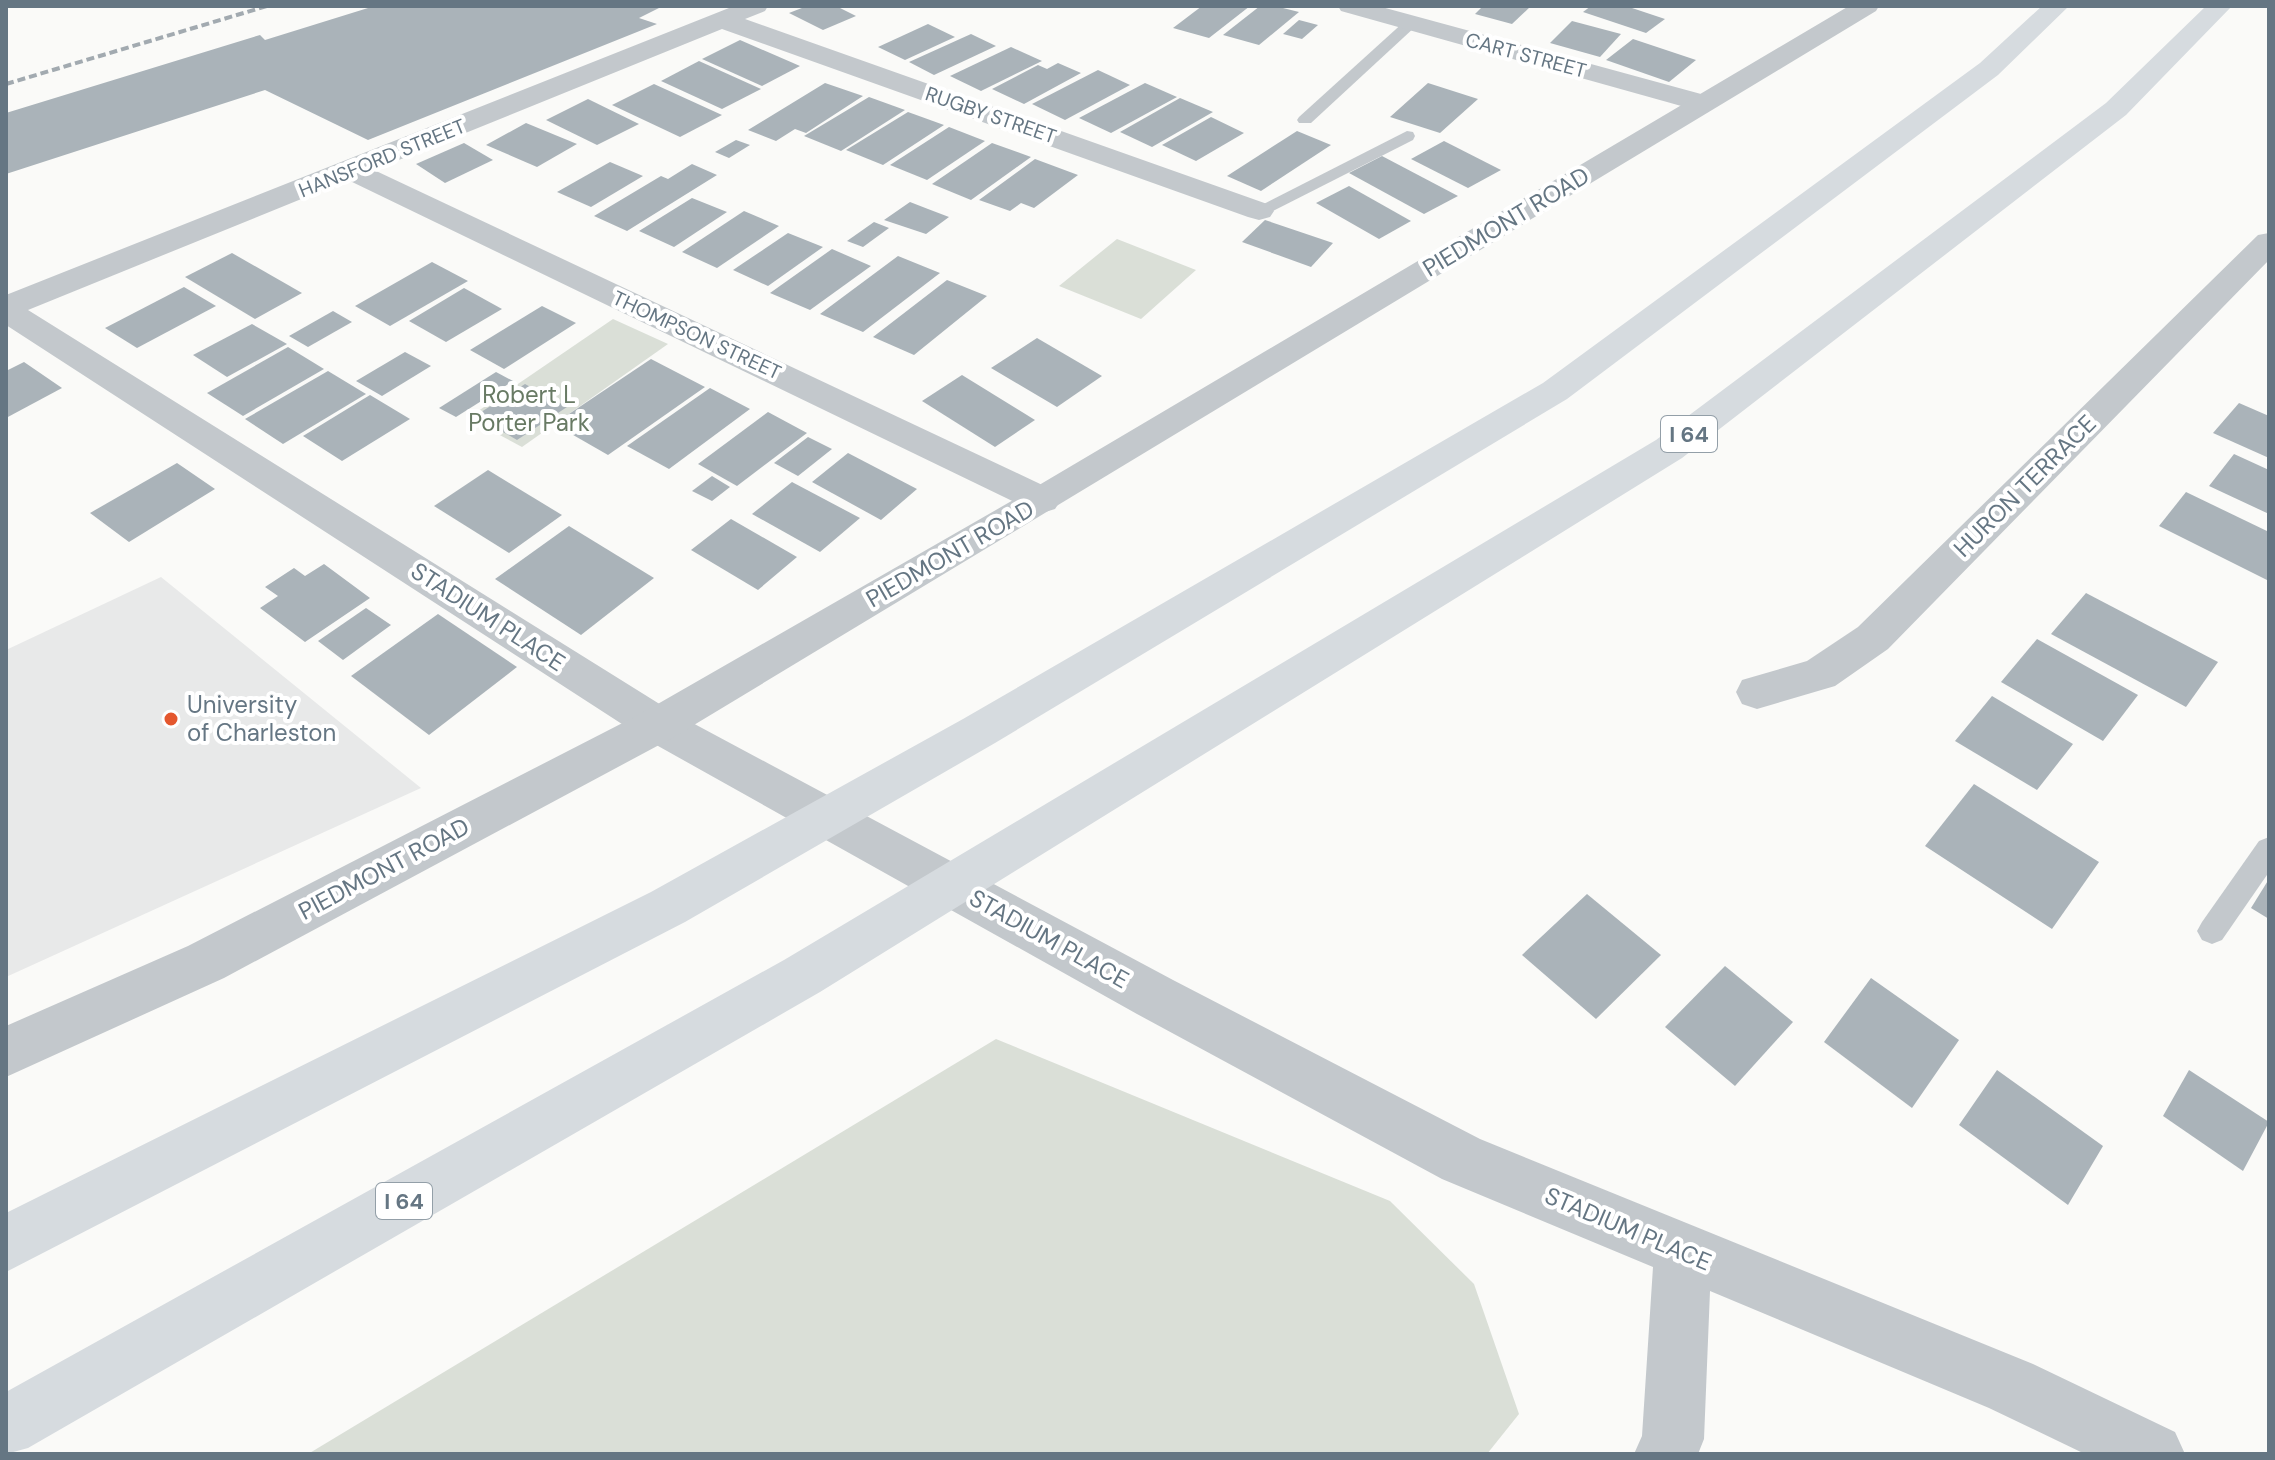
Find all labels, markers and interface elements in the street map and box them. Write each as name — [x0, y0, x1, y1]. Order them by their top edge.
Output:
street label: CART STREET — [1463, 26, 1589, 84]
street label: RUGBY STREET — [922, 80, 1060, 150]
street label: HANSFORD STREET — [295, 113, 469, 203]
street label: PIEDMONT ROAD — [1417, 160, 1595, 284]
street label: THOMPSON STREET — [609, 285, 785, 385]
park label: Robert L Porter Park — [468, 379, 590, 438]
street label: HURON TERRACE — [1947, 408, 2102, 563]
road number: I 64 — [1661, 416, 1717, 452]
street label: PIEDMONT ROAD — [860, 493, 1039, 614]
street label: STADIUM PLACE — [405, 555, 571, 678]
place label: University of Charleston — [187, 689, 336, 748]
marker: University of Charleston — [162, 710, 180, 728]
street label: PIEDMONT ROAD — [293, 811, 474, 927]
street label: STADIUM PLACE — [964, 882, 1134, 995]
street label: STADIUM PLACE — [1540, 1180, 1716, 1278]
road number: I 64 — [376, 1183, 432, 1219]

